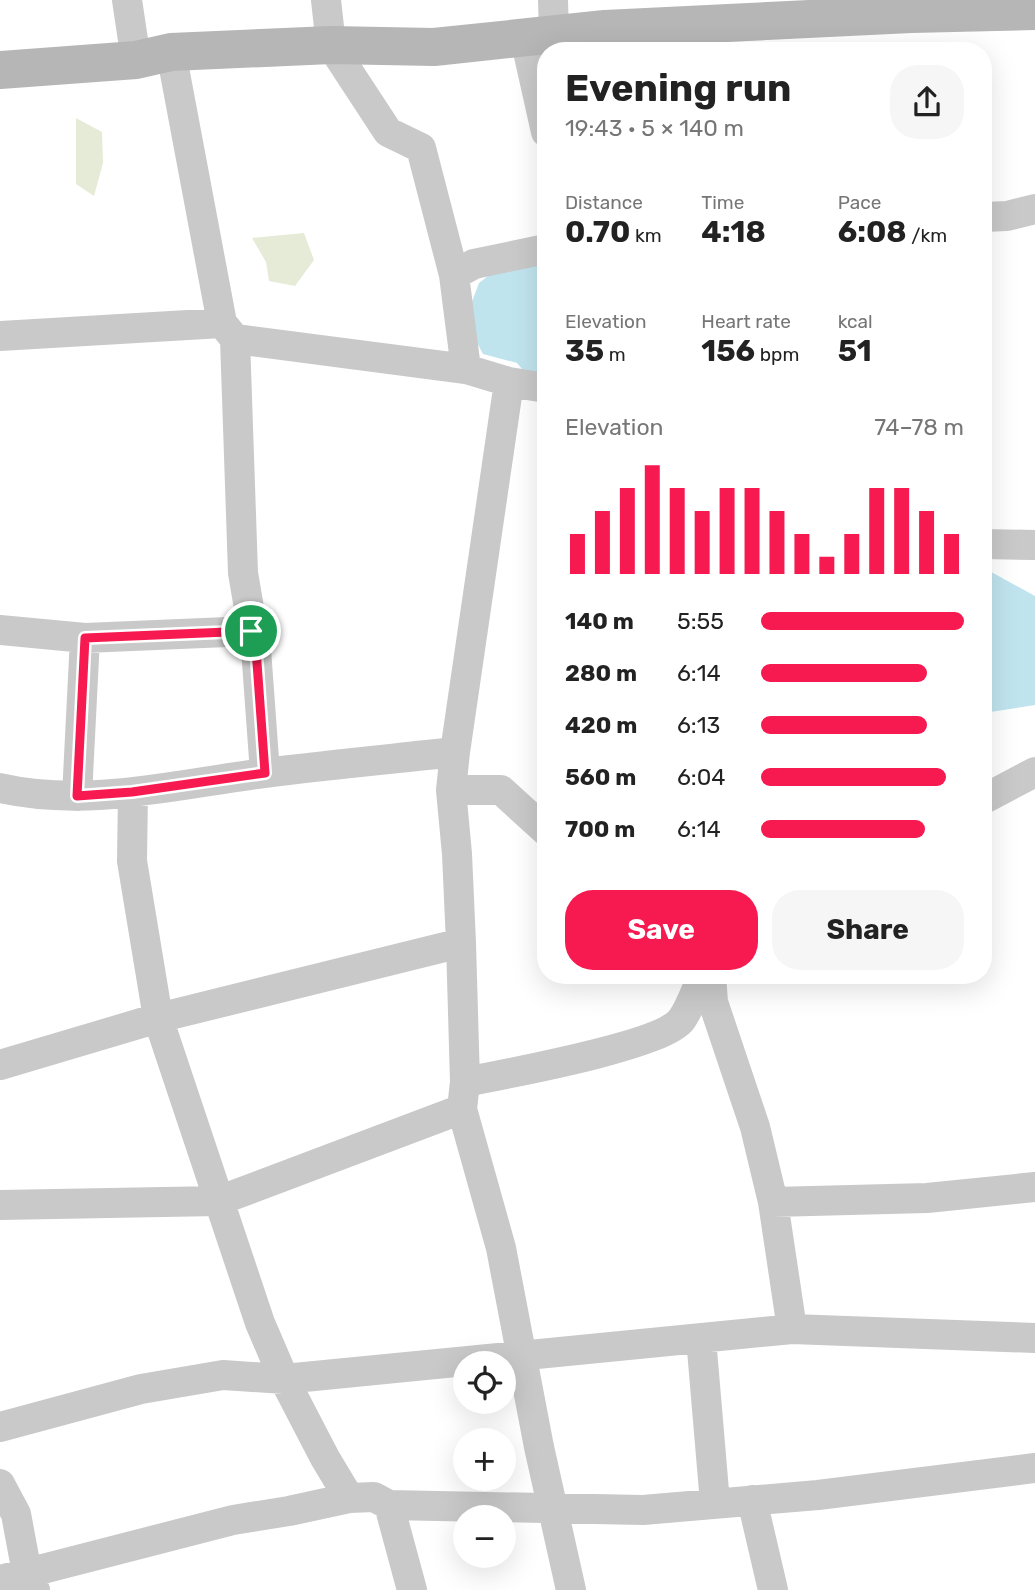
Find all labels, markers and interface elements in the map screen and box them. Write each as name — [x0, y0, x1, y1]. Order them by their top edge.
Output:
text: Evening run — [565, 65, 791, 111]
button: share — [890, 65, 964, 139]
text: 19:43 · 5 × 140 m — [565, 114, 744, 142]
text: Distance — [565, 191, 643, 214]
text: Time — [701, 191, 744, 214]
text: Pace — [838, 191, 881, 214]
text: 0.70 — [565, 214, 630, 250]
text: 4:18 — [701, 214, 766, 250]
text: 6:08 — [838, 214, 907, 250]
text: km — [630, 224, 662, 247]
text: /km — [907, 224, 947, 247]
text: Elevation — [565, 310, 646, 333]
text: Heart rate — [701, 310, 791, 333]
text: kcal — [838, 310, 873, 333]
text: 35 — [565, 333, 604, 369]
text: 156 — [701, 333, 755, 369]
text: 51 — [838, 333, 872, 369]
text: m — [604, 343, 626, 366]
text: bpm — [755, 343, 799, 366]
text: Elevation — [565, 413, 664, 441]
text: 74–78 m — [874, 413, 964, 441]
pin — [221, 601, 281, 661]
text: 140 m — [565, 607, 634, 635]
text: 5:55 — [677, 607, 724, 635]
icon: arrive — [232, 612, 270, 650]
text: 280 m — [565, 659, 637, 687]
text: 6:14 — [677, 659, 721, 687]
text: 420 m — [565, 711, 637, 739]
text: 6:13 — [677, 711, 720, 739]
text: 560 m — [565, 763, 636, 791]
text: 6:04 — [677, 763, 726, 791]
text: 700 m — [565, 815, 635, 843]
text: 6:14 — [677, 815, 721, 843]
button: Save — [565, 890, 758, 970]
button: Share — [772, 890, 964, 970]
map controls — [453, 1351, 516, 1568]
button: locate — [453, 1351, 516, 1414]
button: + — [453, 1428, 516, 1491]
button: − — [453, 1505, 516, 1568]

